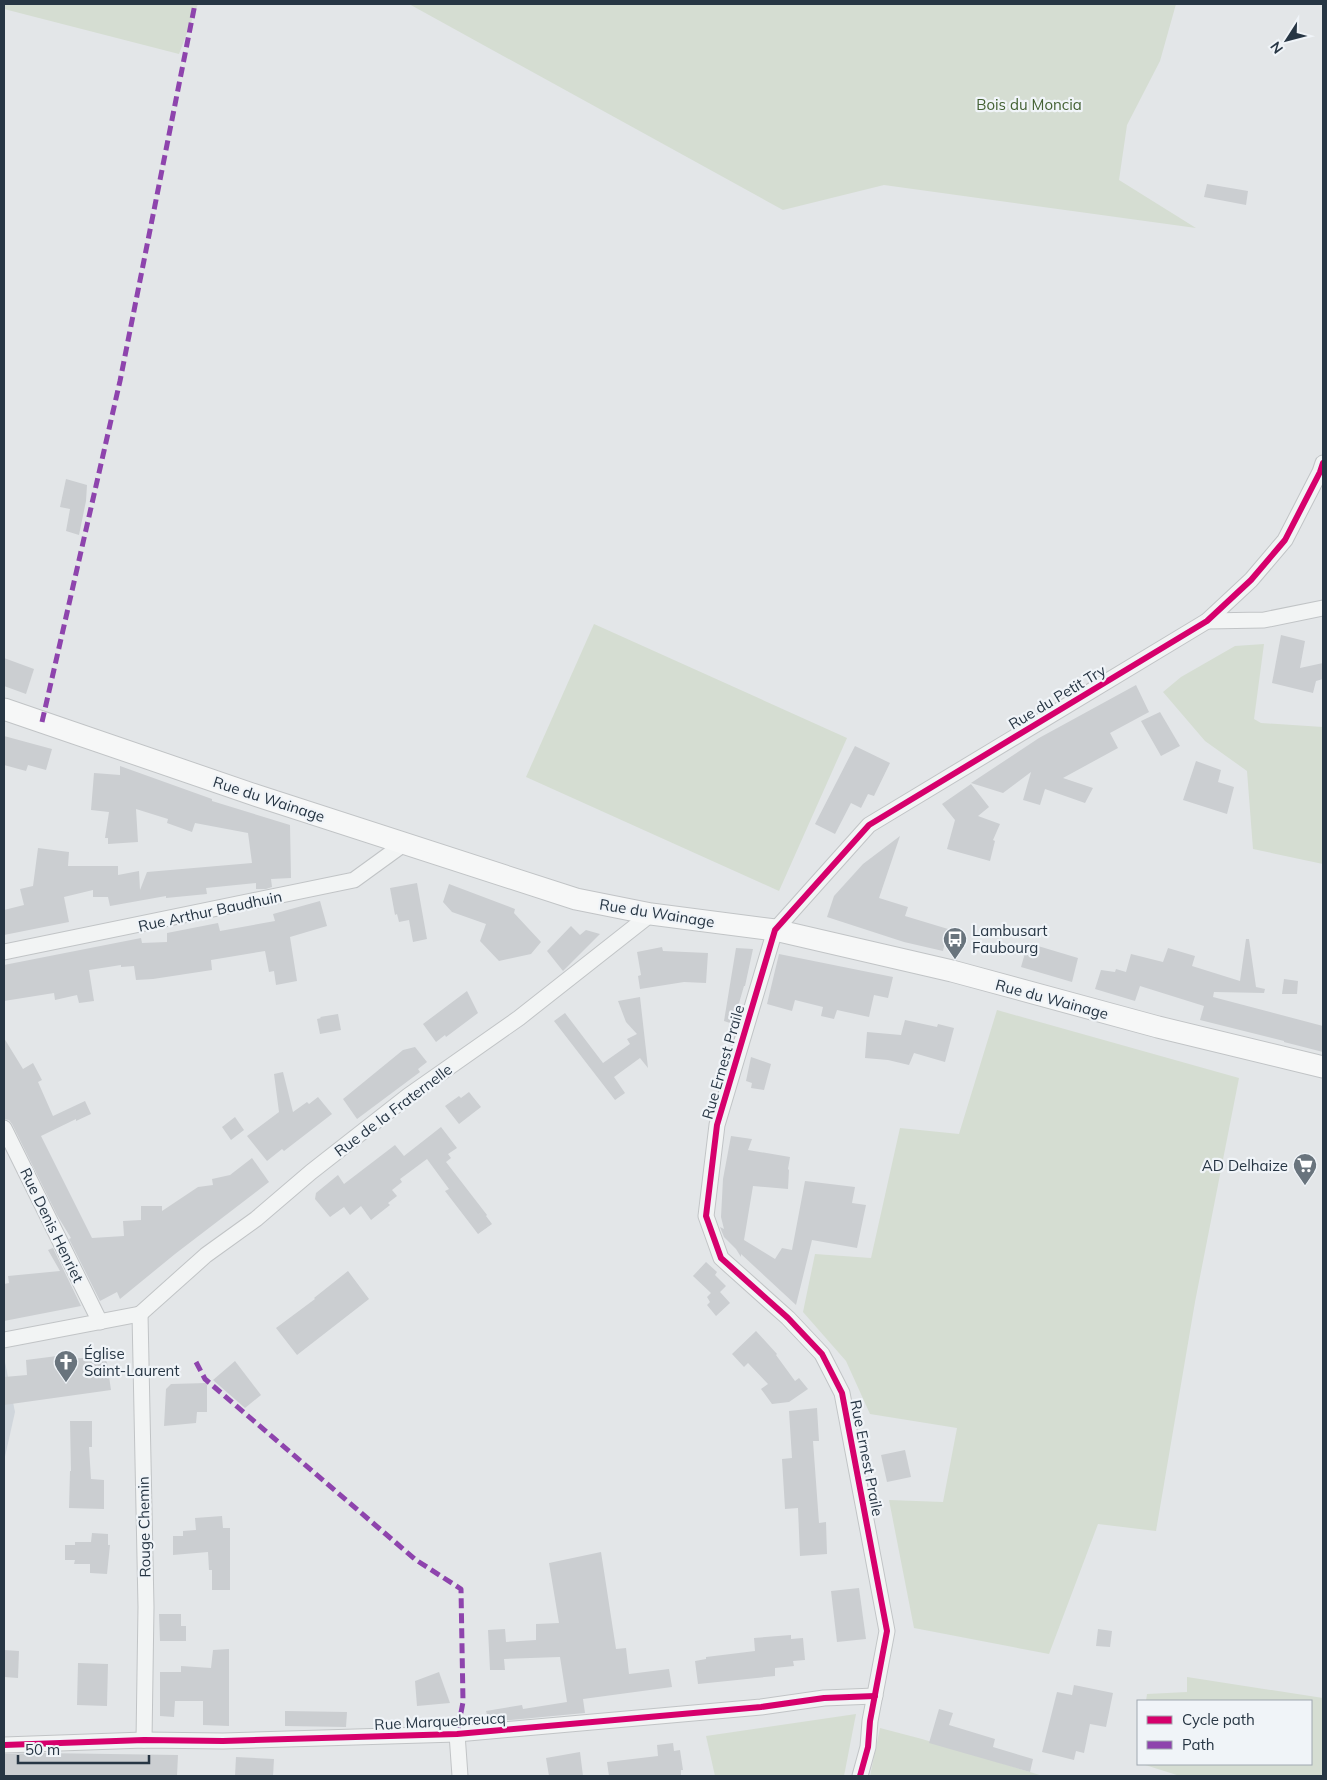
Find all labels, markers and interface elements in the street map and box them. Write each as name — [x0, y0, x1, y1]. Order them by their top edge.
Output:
north arrow — [1262, 15, 1312, 65]
text: N — [1266, 38, 1287, 57]
park label: Bois du Moncia — [976, 95, 1082, 114]
street label: Rue du Petit Try — [1005, 661, 1109, 733]
street label: Rue du Wainage — [211, 772, 327, 826]
street label: Rue Arthur Baudhuin — [136, 886, 284, 936]
street label: Rue du Wainage — [598, 895, 716, 931]
place label: Lambusart Faubourg — [972, 921, 1048, 957]
bus stop icon: Lambusart Faubourg — [942, 926, 968, 960]
street label: Rue du Wainage — [993, 975, 1111, 1023]
street label: Rue Ernest Praile — [698, 1003, 748, 1121]
street label: Rue de la Fraternelle — [330, 1060, 456, 1160]
supermarket icon: AD Delhaize — [1292, 1152, 1318, 1186]
place label: AD Delhaize — [1202, 1156, 1288, 1175]
street label: Rue Denis Henriet — [16, 1165, 88, 1285]
place label: Église Saint-Laurent — [84, 1344, 180, 1380]
church icon: Église Saint-Laurent — [53, 1349, 79, 1383]
street label: Rue Ernest Praile — [846, 1398, 888, 1518]
street label: Rouge Chemin — [134, 1476, 154, 1578]
legend — [1137, 1700, 1312, 1765]
street label: Rue Marquebreucq — [374, 1708, 506, 1734]
text: Cycle path — [1182, 1710, 1255, 1729]
scale bar — [18, 1732, 149, 1764]
text: Path — [1182, 1735, 1214, 1754]
text: 50 m — [25, 1740, 60, 1759]

